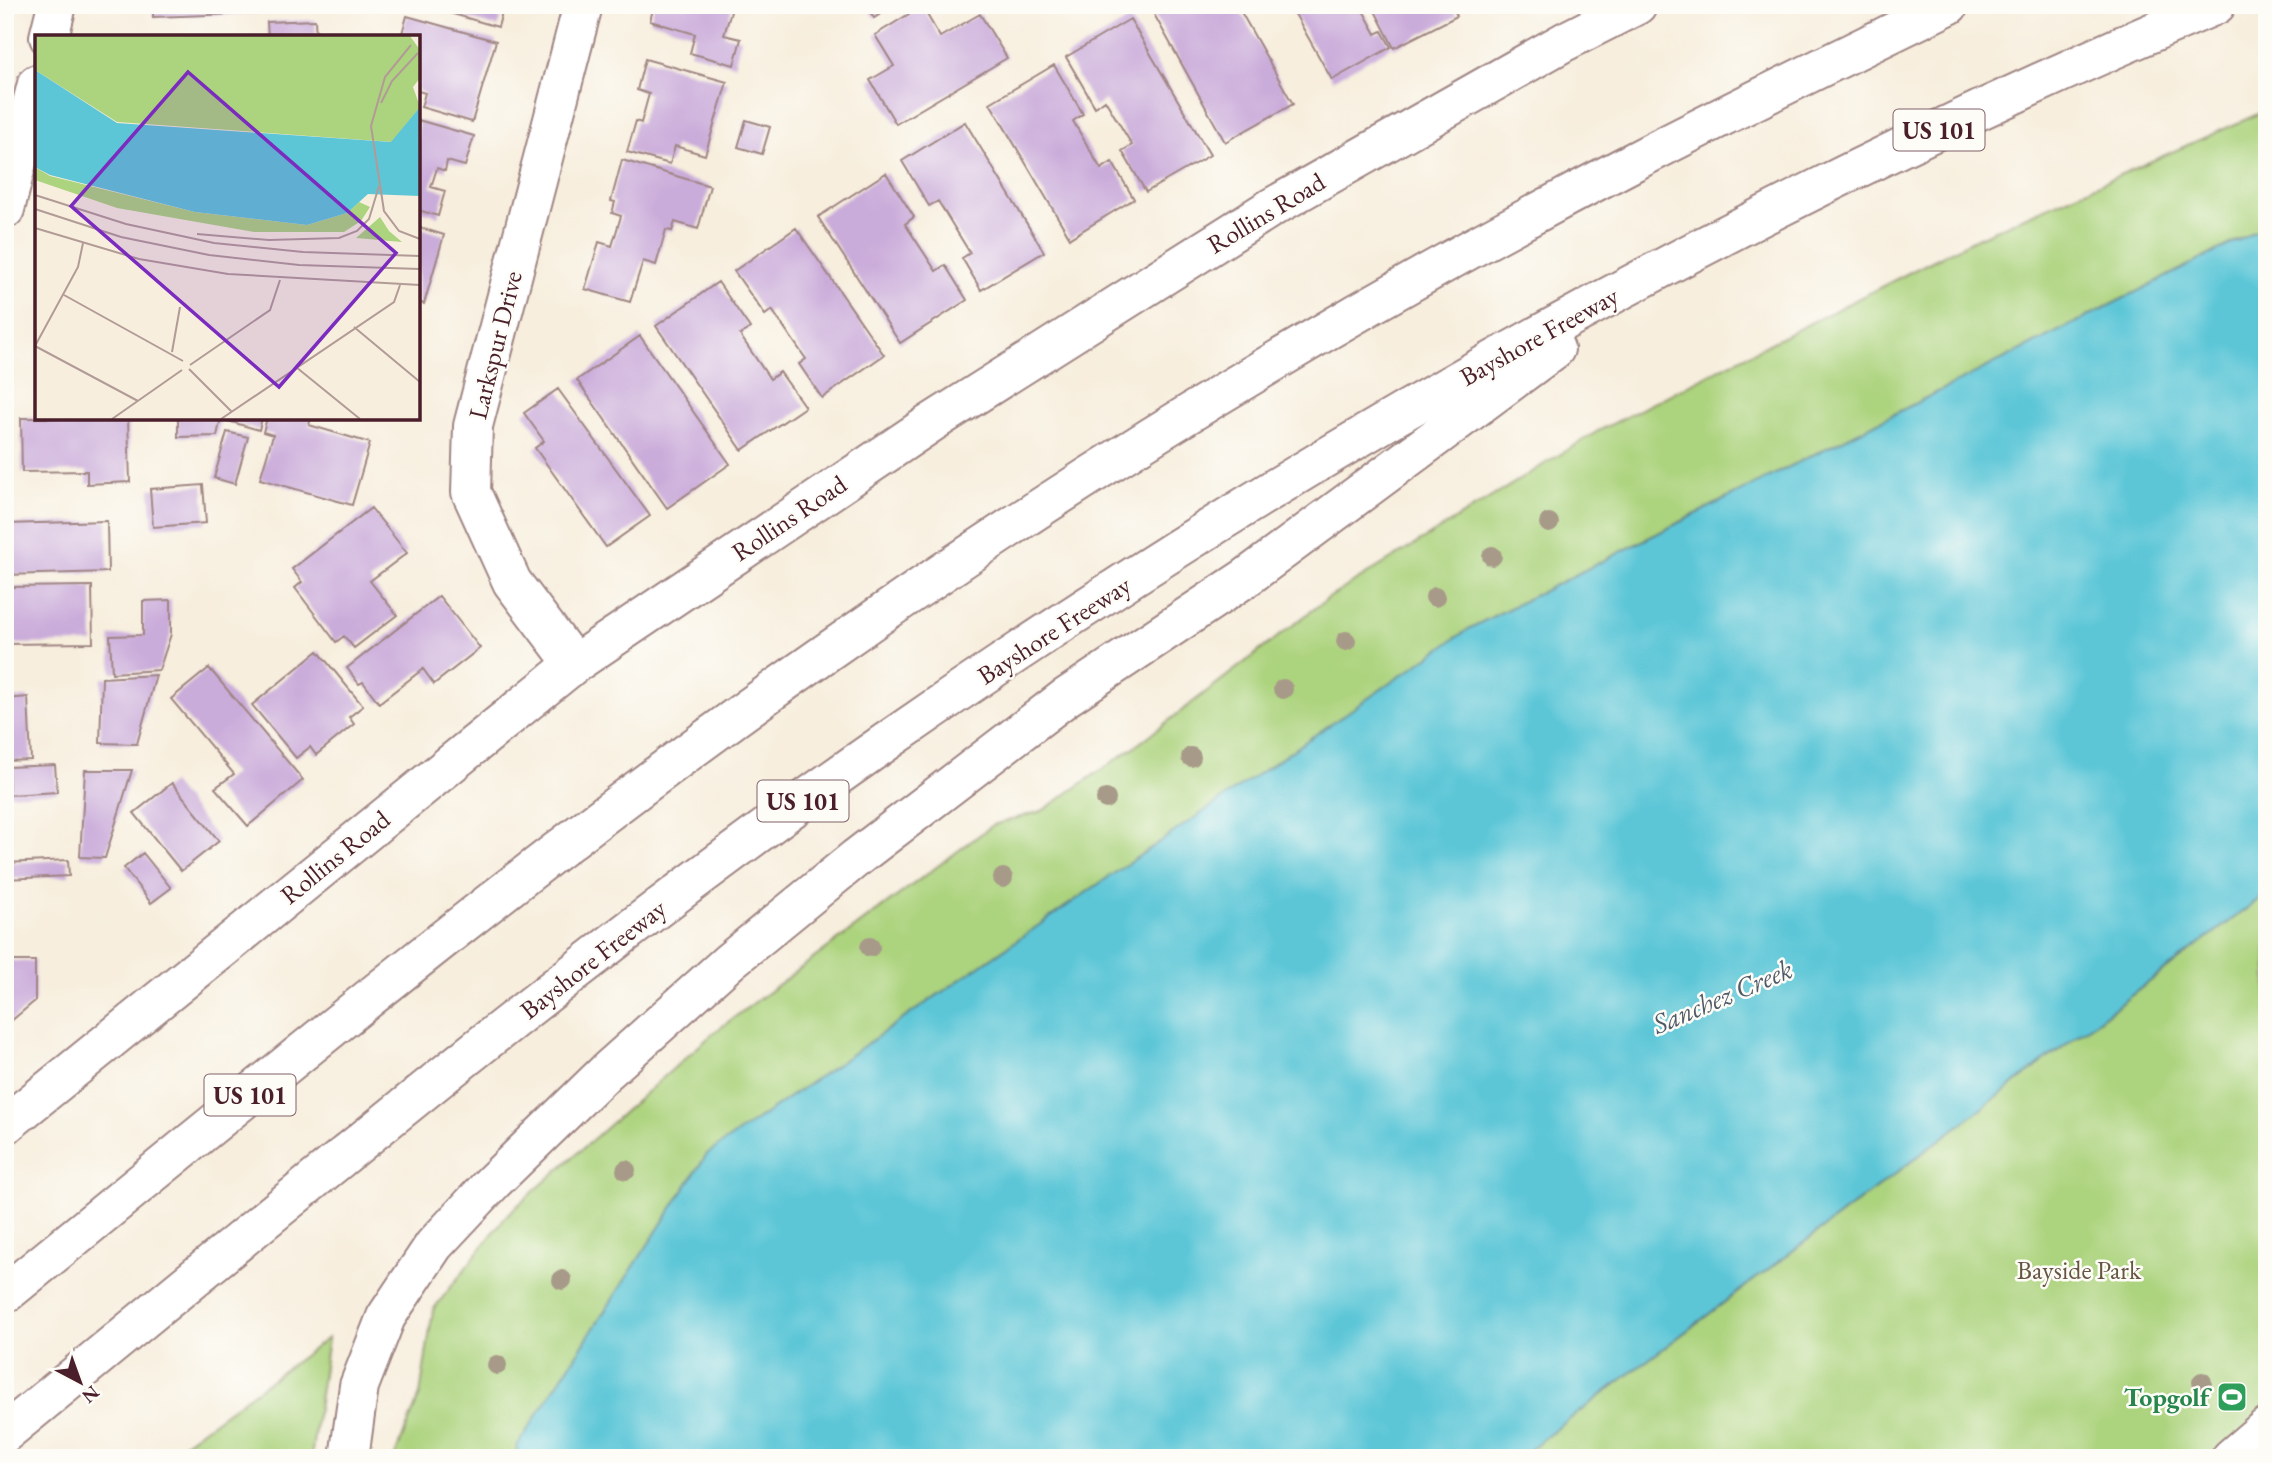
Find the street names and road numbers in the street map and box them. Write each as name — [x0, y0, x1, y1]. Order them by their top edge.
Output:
road number: US 101 — [1894, 110, 1984, 150]
street label: Rollins Road — [1201, 164, 1332, 261]
street label: Larkspur Drive — [460, 267, 530, 423]
street label: Bayshore Freeway — [1454, 278, 1625, 394]
street label: Rollins Road — [725, 467, 854, 569]
street label: Bayshore Freeway — [971, 567, 1138, 692]
road number: US 101 — [758, 780, 848, 822]
street label: Rollins Road — [273, 802, 397, 912]
street label: Bayshore Freeway — [513, 891, 673, 1027]
road number: US 101 — [204, 1074, 296, 1115]

